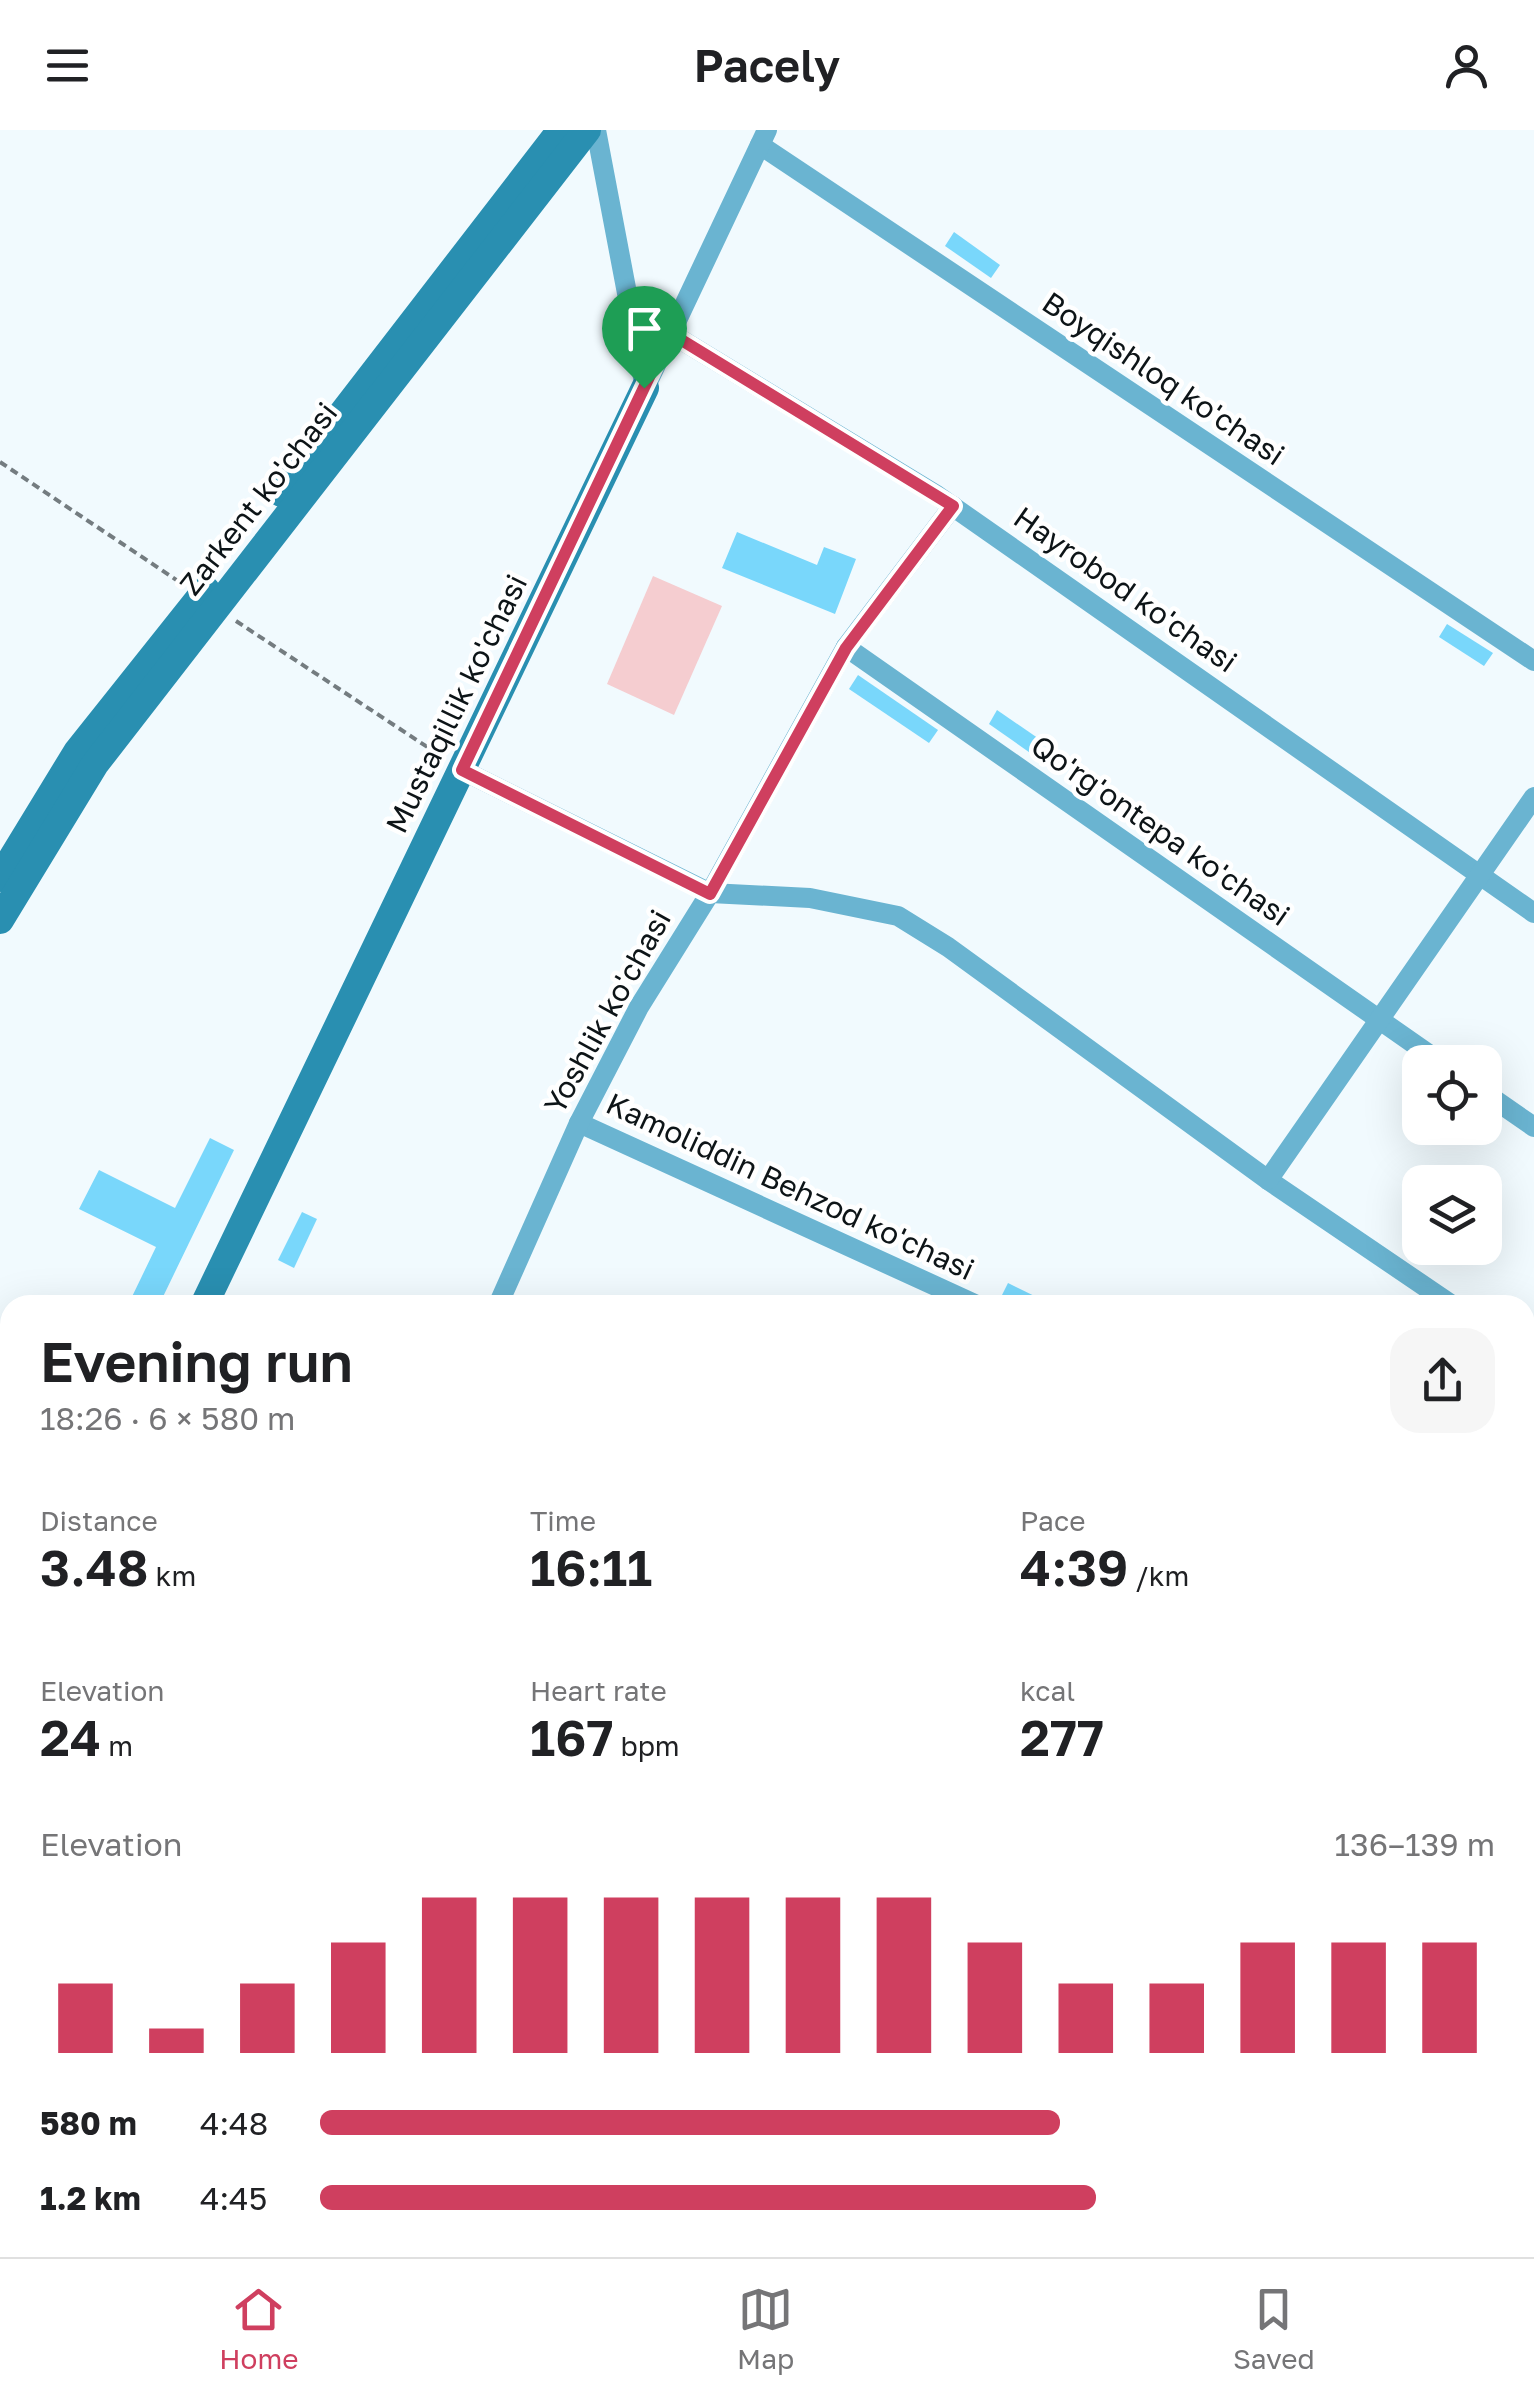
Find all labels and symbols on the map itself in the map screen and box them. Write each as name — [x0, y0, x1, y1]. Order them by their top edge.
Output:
street label: Boyqishloq ko'chasi — [1036, 284, 1291, 472]
pin — [602, 286, 687, 389]
street label: Zarkent ko'chasi — [172, 395, 344, 602]
street label: Hayrobod ko'chasi — [1007, 499, 1244, 680]
street label: Mustaqillik ko'chasi — [378, 568, 534, 839]
street label: Qo'rg'ontepa ko'chasi — [1024, 727, 1297, 933]
street label: Yoshlik ko'chasi — [536, 903, 678, 1120]
street label: Kamoliddin Behzod ko'chasi — [601, 1085, 980, 1287]

